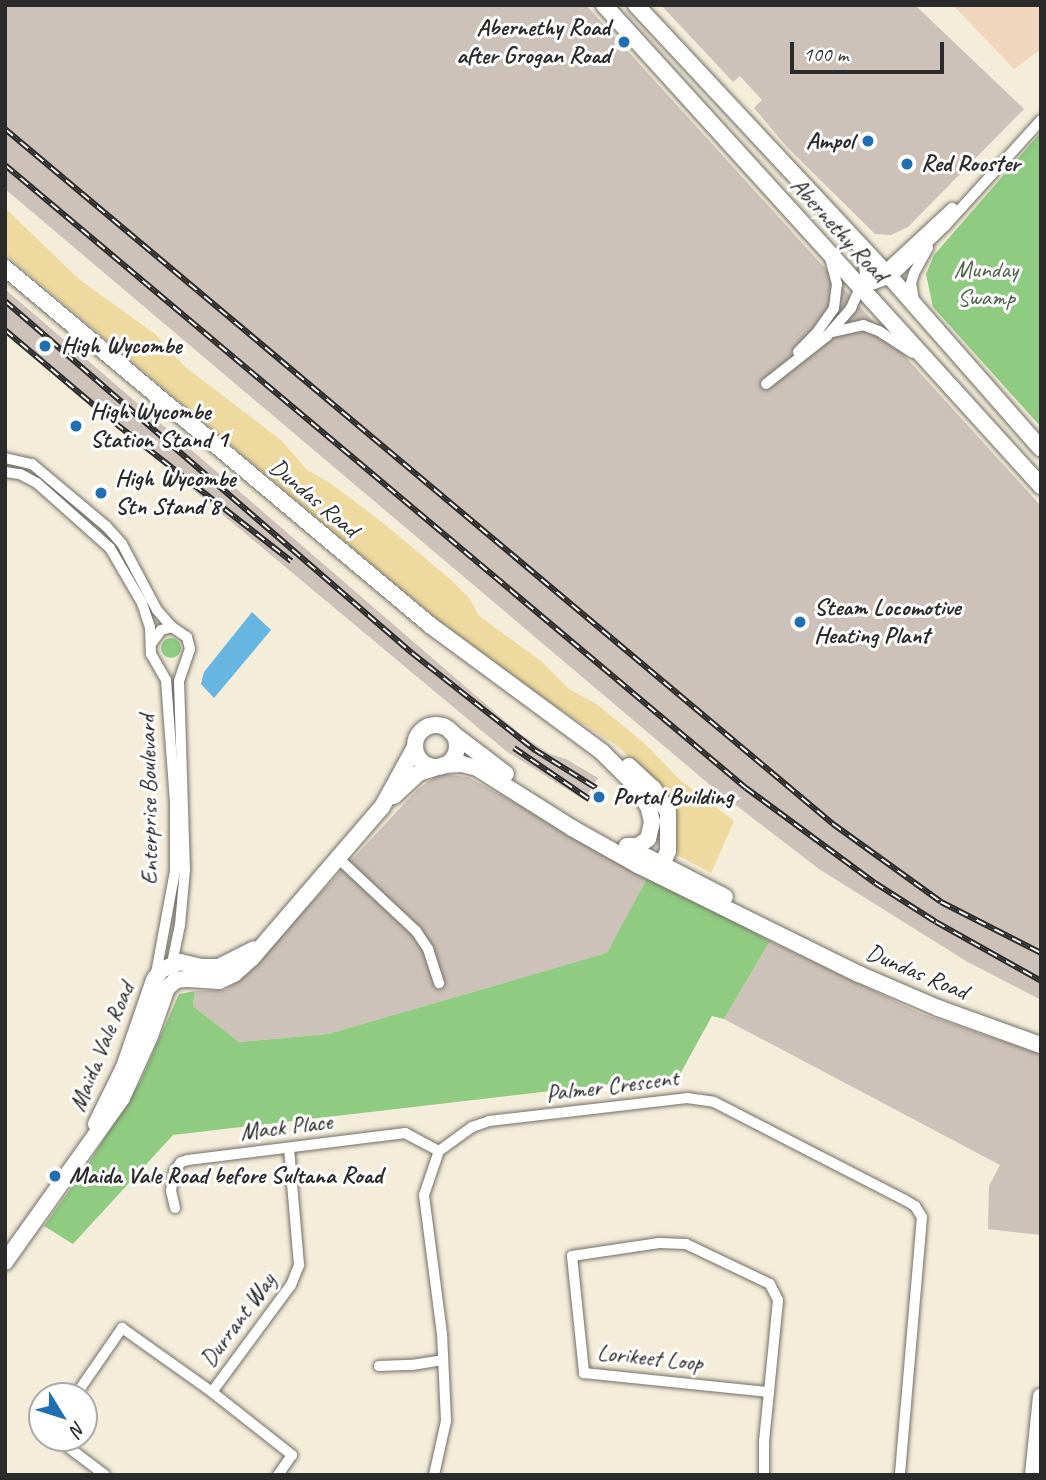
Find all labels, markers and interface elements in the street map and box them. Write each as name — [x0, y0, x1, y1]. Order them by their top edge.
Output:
place label: Abernethy Road after Grogan Road — [457, 14, 610, 70]
scale bar — [794, 28, 948, 72]
marker: Abernethy Road after Grogan Road — [616, 34, 632, 50]
text: 100 m — [803, 41, 848, 67]
place label: Ampol — [806, 127, 854, 155]
marker: Ampol — [860, 133, 876, 149]
place label: Red Rooster — [921, 150, 1020, 178]
marker: Red Rooster — [899, 156, 915, 172]
street label: Abernethy Road — [785, 172, 893, 288]
park label: Munday Swamp — [954, 256, 1018, 312]
place label: High Wycombe — [61, 332, 181, 360]
marker: High Wycombe — [35, 336, 55, 356]
place label: High Wycombe Station Stand 1 — [90, 398, 227, 454]
marker: High Wycombe Station Stand 1 — [68, 418, 84, 434]
street label: Dundas Road — [264, 453, 364, 543]
place label: High Wycombe Stn Stand 8 — [115, 465, 235, 521]
marker: High Wycombe Stn Stand 8 — [93, 485, 109, 501]
place label: Steam Locomotive Heating Plant — [814, 594, 961, 650]
marker: Steam Locomotive Heating Plant — [792, 614, 808, 630]
street label: Enterprise Boulevard — [133, 715, 165, 885]
place label: Portal Building — [613, 783, 733, 811]
marker: Portal Building — [591, 789, 607, 805]
street label: Dundas Road — [862, 938, 972, 1006]
street label: Maida Vale Road — [63, 978, 141, 1116]
street label: Palmer Crescent — [544, 1064, 680, 1108]
street label: Mack Place — [238, 1107, 334, 1147]
place label: Maida Vale Road before Sultana Road — [69, 1162, 381, 1190]
marker: Maida Vale Road before Sultana Road — [47, 1168, 63, 1184]
street label: Durrant Way — [194, 1267, 282, 1373]
street label: Lorikeet Loop — [596, 1338, 704, 1378]
north arrow — [28, 1382, 98, 1452]
text: N — [65, 1417, 91, 1441]

